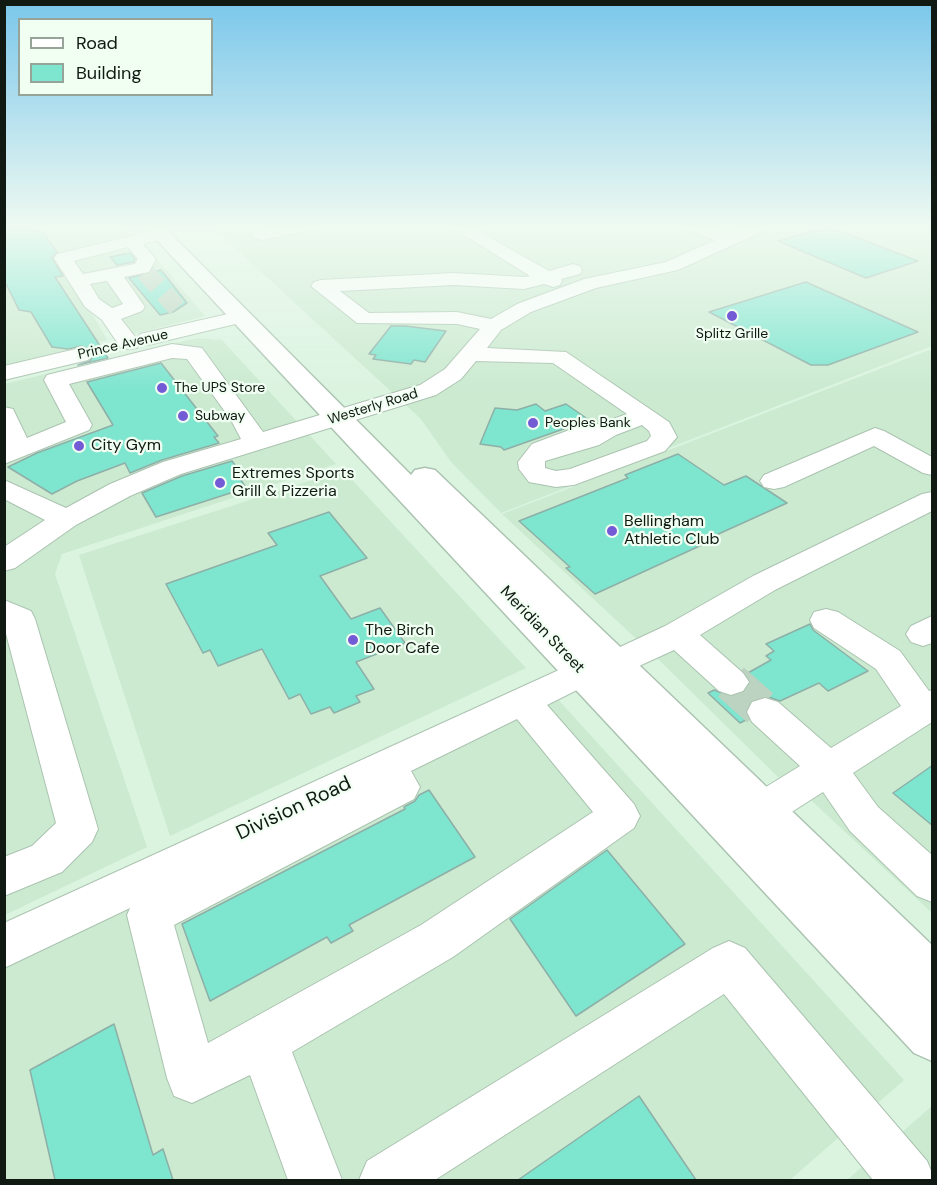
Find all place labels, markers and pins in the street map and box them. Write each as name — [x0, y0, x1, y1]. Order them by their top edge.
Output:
marker: Splitz Grille — [725, 309, 739, 323]
place label: Splitz Grille — [696, 326, 768, 342]
place label: The UPS Store — [174, 380, 265, 396]
marker: The UPS Store — [155, 381, 169, 395]
place label: Subway — [195, 408, 245, 424]
marker: Subway — [176, 409, 190, 423]
place label: Peoples Bank — [545, 415, 631, 431]
marker: Peoples Bank — [526, 416, 540, 430]
place label: City Gym — [91, 436, 161, 456]
marker: City Gym — [72, 439, 86, 453]
place label: Extremes Sports Grill & Pizzeria — [232, 464, 355, 502]
marker: Extremes Sports Grill & Pizzeria — [213, 476, 227, 490]
place label: Bellingham Athletic Club — [624, 512, 720, 550]
marker: Bellingham Athletic Club — [605, 524, 619, 538]
place label: The Birch Door Cafe — [365, 621, 440, 659]
marker: The Birch Door Cafe — [346, 633, 360, 647]

